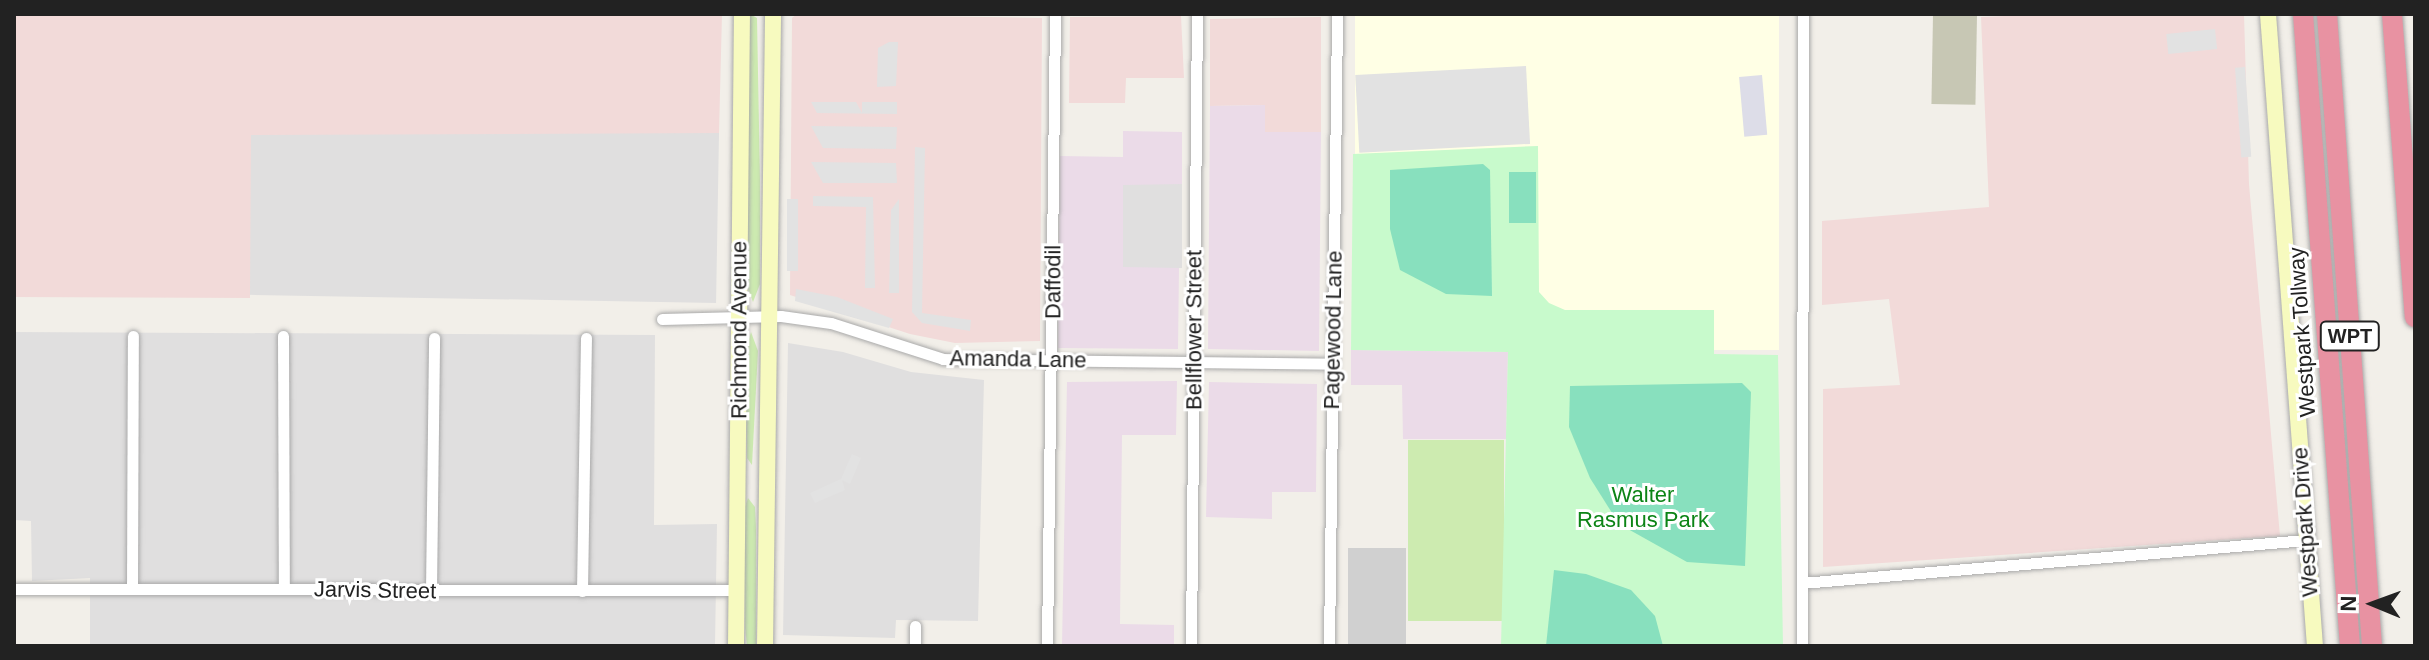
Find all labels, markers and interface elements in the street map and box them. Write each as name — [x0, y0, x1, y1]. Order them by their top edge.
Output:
street label: Richmond Avenue — [726, 240, 752, 420]
street label: Daffodil — [1040, 245, 1066, 319]
street label: Westpark Tollway — [2283, 246, 2321, 418]
street label: Bellflower Street — [1181, 250, 1207, 410]
street label: Pagewood Lane — [1318, 250, 1348, 410]
road number: WPT — [2318, 320, 2382, 352]
street label: Amanda Lane — [949, 345, 1087, 373]
street label: Westpark Drive — [2287, 446, 2323, 598]
park label: Walter Rasmus Park — [1577, 481, 1709, 532]
north arrow — [2333, 564, 2413, 644]
street label: Jarvis Street — [314, 576, 436, 604]
text: N — [2336, 595, 2361, 612]

